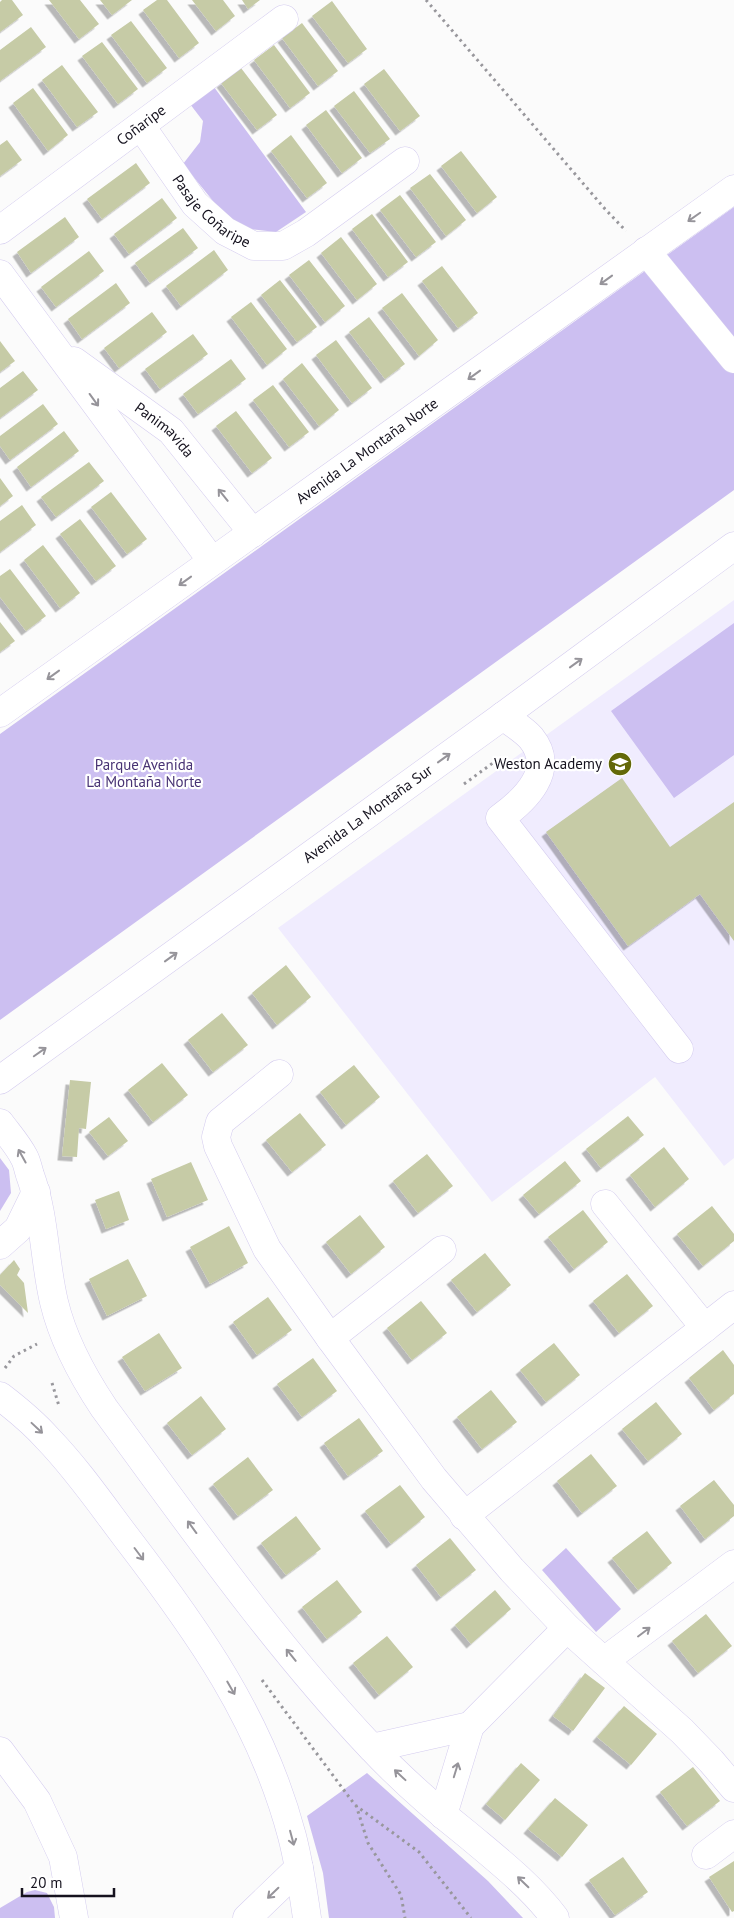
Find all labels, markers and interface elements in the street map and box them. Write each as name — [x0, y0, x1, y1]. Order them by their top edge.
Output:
street label: Coñaripe — [113, 100, 169, 149]
street label: Pasaje Coñaripe — [168, 171, 254, 252]
one-way arrow — [687, 212, 701, 222]
one-way arrow — [599, 275, 613, 285]
one-way arrow — [467, 370, 481, 380]
one-way arrow — [88, 393, 99, 406]
street label: Avenida La Montaña Norte — [292, 393, 442, 508]
street label: Panimavida — [131, 398, 198, 461]
one-way arrow — [217, 489, 228, 502]
one-way arrow — [178, 576, 192, 586]
one-way arrow — [569, 657, 582, 668]
one-way arrow — [46, 670, 60, 680]
school or university icon: Weston Academy — [607, 751, 633, 777]
one-way arrow — [437, 753, 451, 763]
place label: Weston Academy — [494, 754, 602, 773]
park label: Parque Avenida La Montaña Norte — [86, 755, 202, 791]
street label: Avenida La Montaña Sur — [299, 760, 436, 867]
one-way arrow — [164, 952, 178, 962]
one-way arrow — [33, 1047, 47, 1057]
one-way arrow — [17, 1148, 27, 1163]
one-way arrow — [31, 1422, 43, 1434]
one-way arrow — [186, 1520, 197, 1534]
one-way arrow — [134, 1547, 144, 1561]
one-way arrow — [637, 1626, 650, 1637]
one-way arrow — [286, 1649, 297, 1662]
one-way arrow — [226, 1680, 236, 1694]
one-way arrow — [452, 1763, 462, 1779]
one-way arrow — [394, 1769, 407, 1781]
one-way arrow — [288, 1829, 297, 1845]
scale bar — [22, 1866, 115, 1898]
text: 20 m — [30, 1873, 63, 1892]
one-way arrow — [516, 1876, 529, 1888]
one-way arrow — [267, 1887, 280, 1899]

